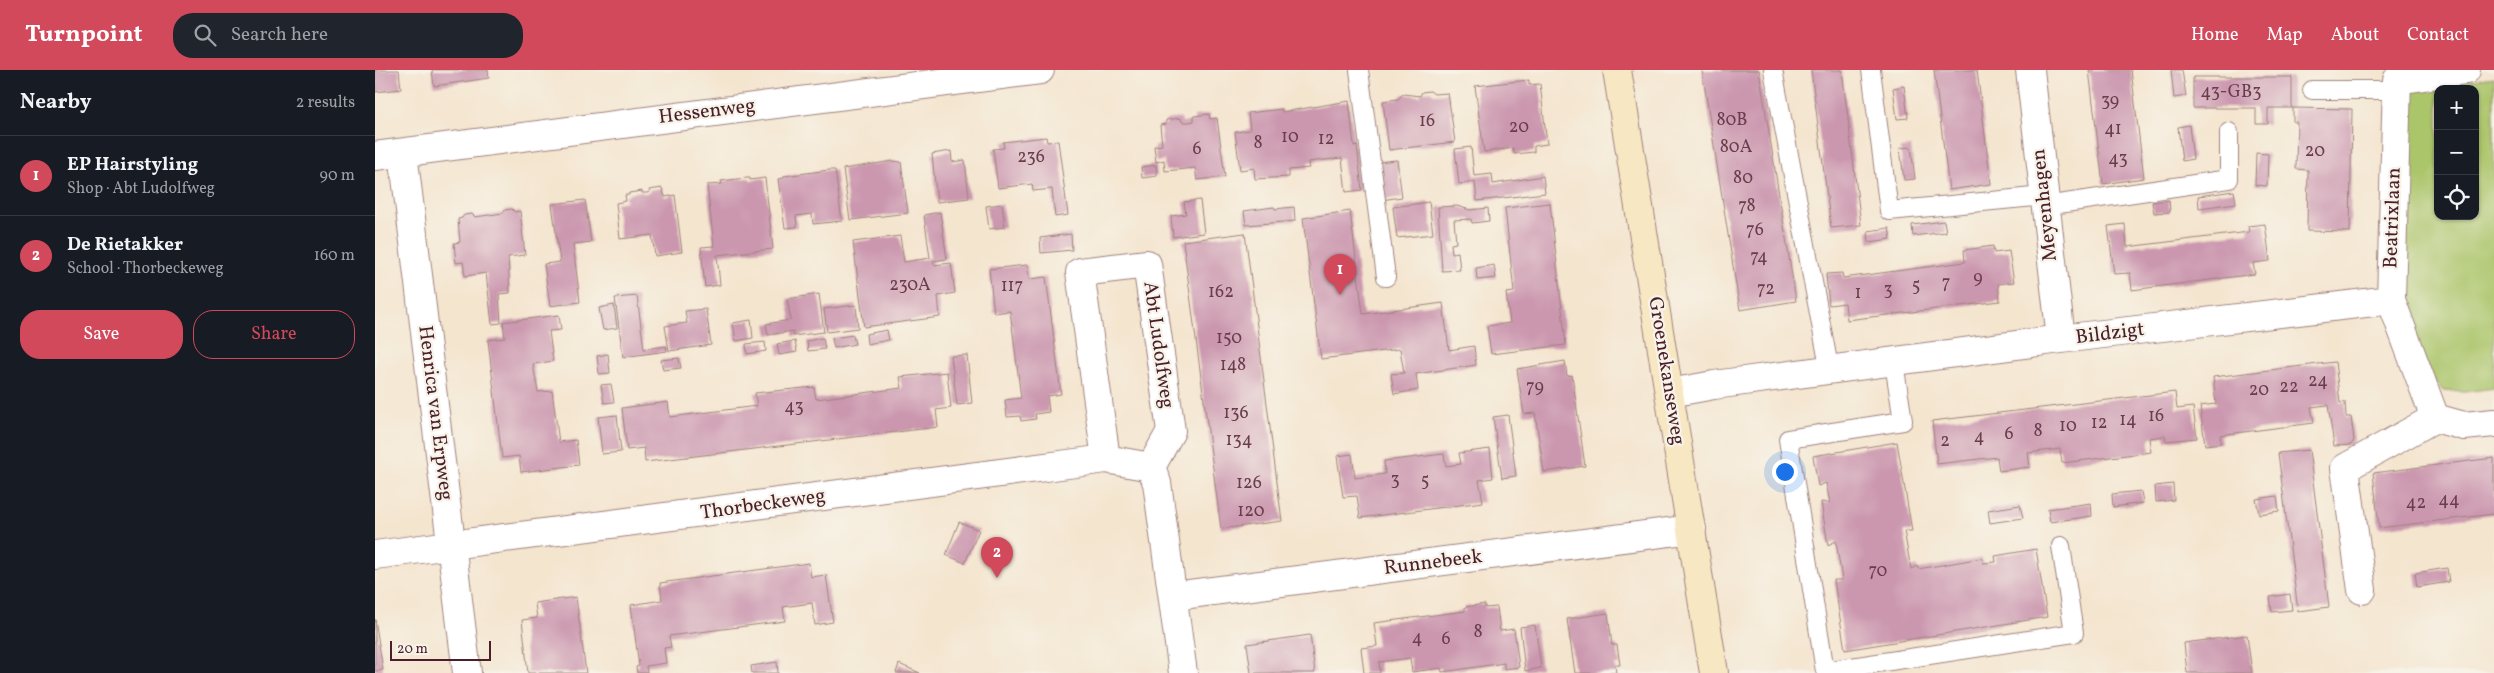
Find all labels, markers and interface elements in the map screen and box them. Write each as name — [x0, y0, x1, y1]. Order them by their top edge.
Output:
search box — [173, 13, 523, 58]
text: Turnpoint — [25, 18, 143, 52]
icon: search — [191, 21, 219, 49]
text: Search here — [231, 22, 328, 48]
text: Home — [2191, 23, 2239, 48]
text: Map — [2267, 23, 2303, 48]
text: About — [2331, 23, 2379, 48]
text: Contact — [2407, 23, 2469, 48]
house number: 43-GB3 — [2201, 80, 2261, 105]
map controls — [2434, 85, 2479, 220]
button: + — [2434, 85, 2479, 130]
text: Nearby — [20, 88, 91, 117]
house number: 39 — [2101, 89, 2119, 114]
text: 2 results — [296, 92, 355, 114]
street label: Hessenweg — [657, 92, 757, 132]
house number: 80B — [1716, 108, 1748, 133]
house number: 16 — [1419, 109, 1435, 134]
house number: 20 — [1509, 115, 1529, 140]
house number: 41 — [2104, 117, 2122, 142]
house number: 10 — [1281, 125, 1299, 150]
house number: 12 — [1318, 127, 1334, 152]
button: − — [2434, 130, 2479, 175]
house number: 8 — [1253, 131, 1263, 156]
house number: 80A — [1720, 135, 1753, 160]
house number: 6 — [1192, 137, 1202, 162]
house number: 20 — [2305, 139, 2325, 164]
house number: 236 — [1017, 145, 1045, 170]
street label: Meyenhagen — [2025, 147, 2065, 263]
house number: 43 — [2108, 147, 2128, 172]
text: EP Hairstyling — [67, 152, 198, 178]
text: 1 — [33, 165, 39, 187]
text: 90 m — [319, 165, 355, 187]
house number: 80 — [1733, 166, 1753, 191]
street label: Beatrixlaan — [2377, 167, 2409, 269]
button: locate — [2434, 175, 2479, 220]
text: Shop · Abt Ludolfweg — [67, 178, 215, 200]
house number: 78 — [1738, 194, 1756, 219]
house number: 76 — [1746, 218, 1764, 243]
text: De Rietakker — [67, 232, 183, 258]
text: 2 — [32, 245, 40, 267]
text: 160 m — [314, 245, 355, 267]
house number: 74 — [1750, 245, 1768, 270]
pin: 1 — [1324, 254, 1356, 295]
text: School · Thorbeckeweg — [67, 258, 224, 280]
house number: 9 — [1973, 266, 1983, 291]
house number: 7 — [1942, 271, 1950, 296]
house number: 230A — [889, 273, 931, 298]
house number: 117 — [1001, 274, 1023, 299]
house number: 5 — [1912, 274, 1920, 299]
house number: 72 — [1757, 277, 1775, 302]
house number: 3 — [1883, 278, 1893, 303]
street label: Abt Ludolfweg — [1135, 280, 1181, 410]
house number: 162 — [1208, 280, 1234, 305]
house number: 1 — [1855, 281, 1861, 306]
street label: Groenekanseweg — [1640, 295, 1692, 447]
button: Save — [20, 310, 183, 359]
button: Share — [193, 310, 355, 359]
street label: Bildzigt — [2074, 316, 2146, 352]
street label: Henrica van Erpweg — [410, 324, 460, 502]
house number: 150 — [1216, 326, 1242, 351]
house number: 148 — [1220, 353, 1246, 378]
house number: 24 — [2308, 369, 2328, 394]
house number: 79 — [1526, 375, 1544, 400]
house number: 22 — [2279, 375, 2299, 400]
house number: 20 — [2249, 378, 2269, 403]
house number: 43 — [784, 395, 804, 420]
house number: 136 — [1223, 401, 1249, 426]
house number: 16 — [2148, 404, 2164, 429]
house number: 14 — [2119, 408, 2137, 433]
house number: 12 — [2091, 411, 2107, 436]
house number: 10 — [2059, 414, 2077, 439]
house number: 8 — [2033, 419, 2043, 444]
house number: 6 — [2004, 422, 2014, 447]
house number: 4 — [1974, 425, 1984, 450]
house number: 134 — [1226, 428, 1252, 453]
house number: 2 — [1940, 429, 1950, 454]
your location — [1772, 459, 1798, 485]
house number: 3 — [1390, 468, 1400, 493]
house number: 5 — [1421, 469, 1429, 494]
house number: 126 — [1236, 471, 1262, 496]
street label: Thorbeckeweg — [699, 482, 827, 528]
house number: 44 — [2438, 488, 2460, 513]
house number: 42 — [2406, 491, 2426, 516]
house number: 120 — [1237, 499, 1265, 524]
pin: 2 — [981, 537, 1013, 578]
street label: Runnebeek — [1382, 543, 1484, 583]
house number: 70 — [1869, 559, 1888, 584]
house number: 8 — [1473, 620, 1483, 645]
house number: 4 — [1412, 626, 1422, 651]
house number: 6 — [1441, 627, 1451, 652]
scale bar — [390, 638, 491, 661]
text: 20 m — [397, 640, 428, 659]

